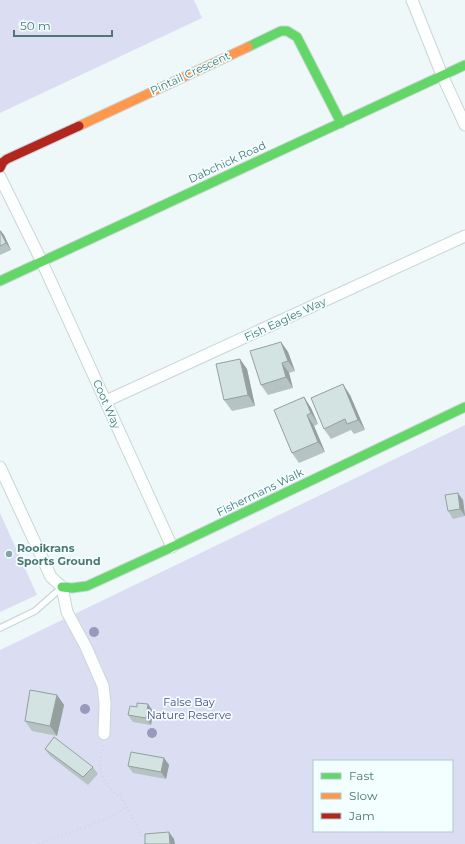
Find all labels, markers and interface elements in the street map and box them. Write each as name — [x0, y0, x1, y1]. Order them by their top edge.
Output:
scale bar — [14, 12, 112, 38]
text: 50 m — [20, 18, 51, 33]
street label: Pintail Crescent — [148, 48, 233, 98]
street label: Dabchick Road — [186, 138, 268, 186]
street label: Fish Eagles Way — [242, 294, 328, 344]
street label: Coot Way — [90, 377, 124, 431]
street label: Fishermans Walk — [214, 465, 306, 519]
place label: Rooikrans Sports Ground — [17, 541, 101, 568]
marker: Rooikrans Sports Ground — [4, 549, 14, 559]
park label: False Bay Nature Reserve — [147, 695, 232, 722]
legend — [313, 760, 453, 832]
text: Fast — [349, 768, 374, 783]
text: Slow — [349, 788, 378, 803]
text: Jam — [348, 808, 375, 823]

